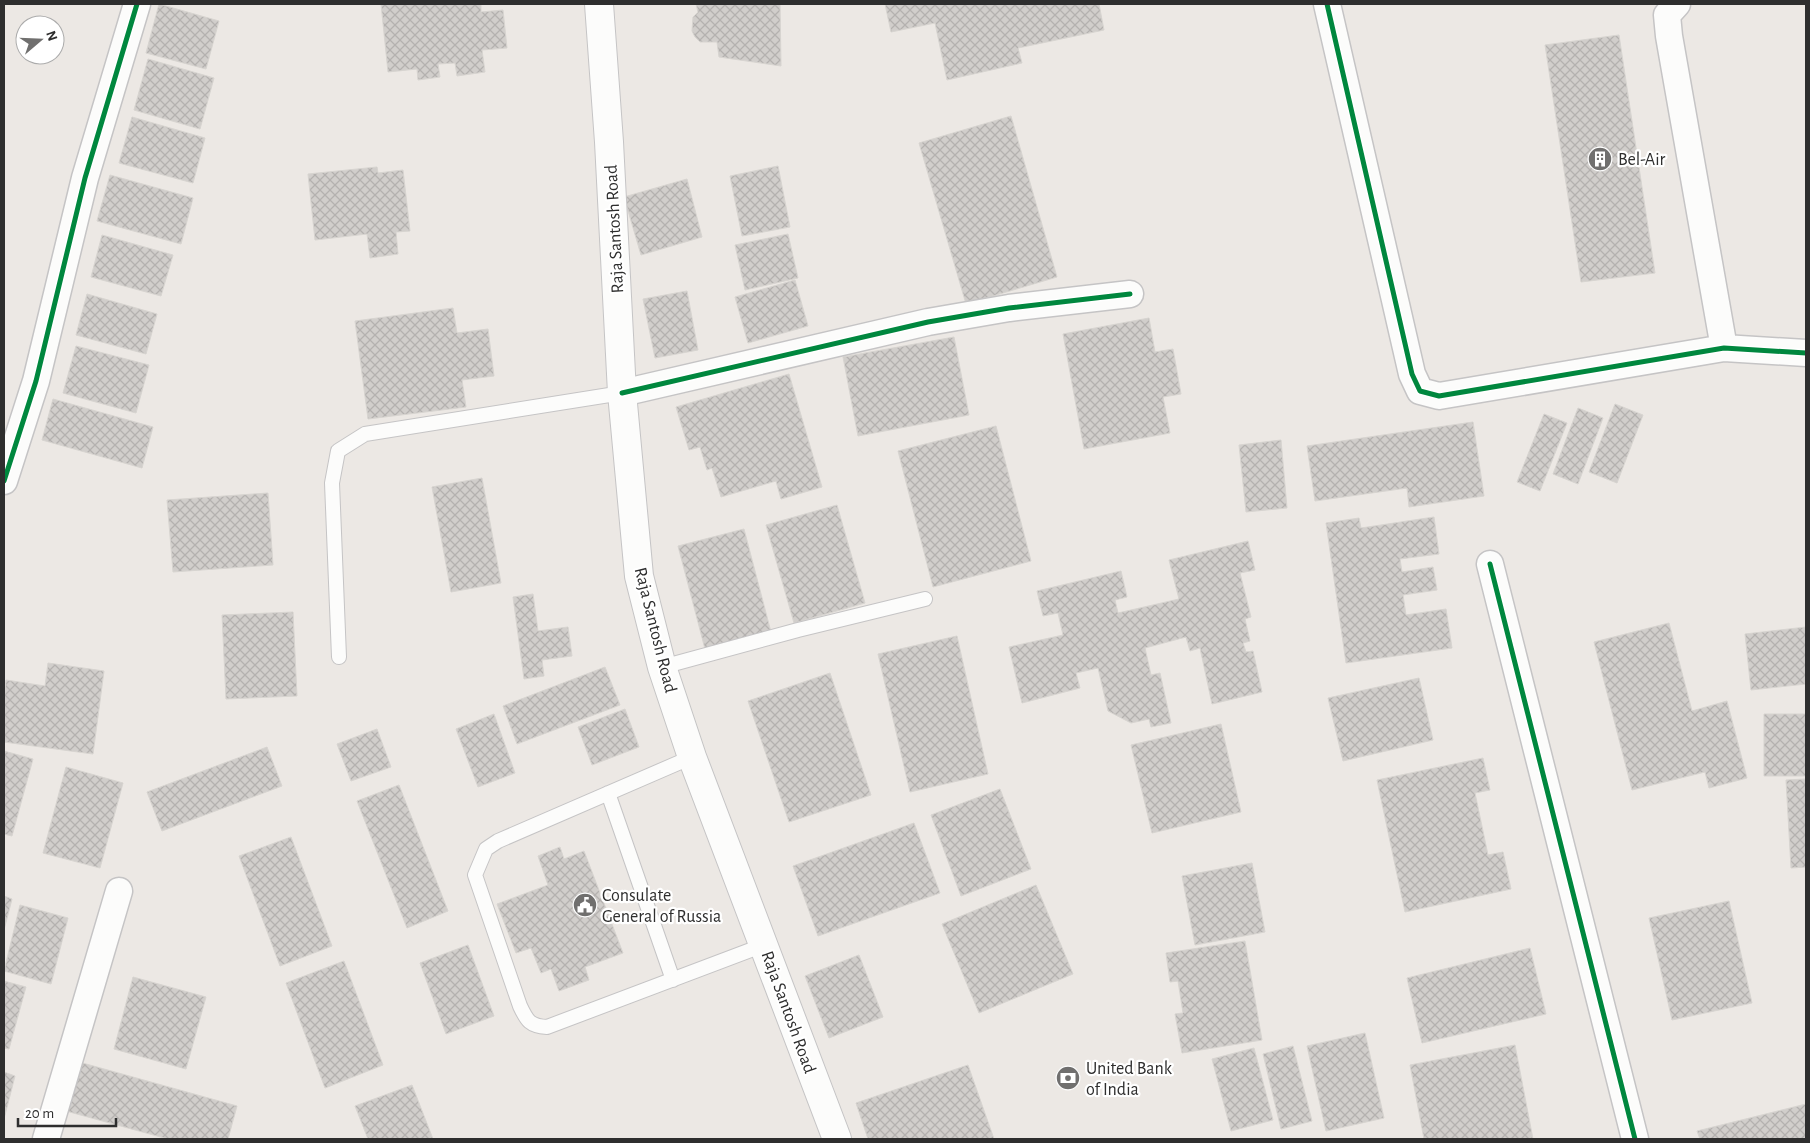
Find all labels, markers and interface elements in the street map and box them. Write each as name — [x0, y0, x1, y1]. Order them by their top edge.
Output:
north arrow — [15, 15, 65, 65]
text: N — [43, 29, 60, 43]
building icon: Bel-Air — [1587, 146, 1613, 172]
place label: Bel-Air — [1618, 151, 1666, 169]
street label: Raja Santosh Road — [603, 164, 627, 294]
street label: Raja Santosh Road — [631, 566, 679, 695]
place label: Consulate General of Russia — [602, 887, 721, 926]
public building icon: Consulate General of Russia — [572, 892, 598, 918]
street label: Raja Santosh Road — [758, 949, 819, 1076]
place label: United Bank of India — [1086, 1060, 1173, 1099]
bank icon: United Bank of India — [1055, 1065, 1081, 1091]
scale bar — [18, 1096, 115, 1128]
text: 20 m — [25, 1106, 54, 1121]

